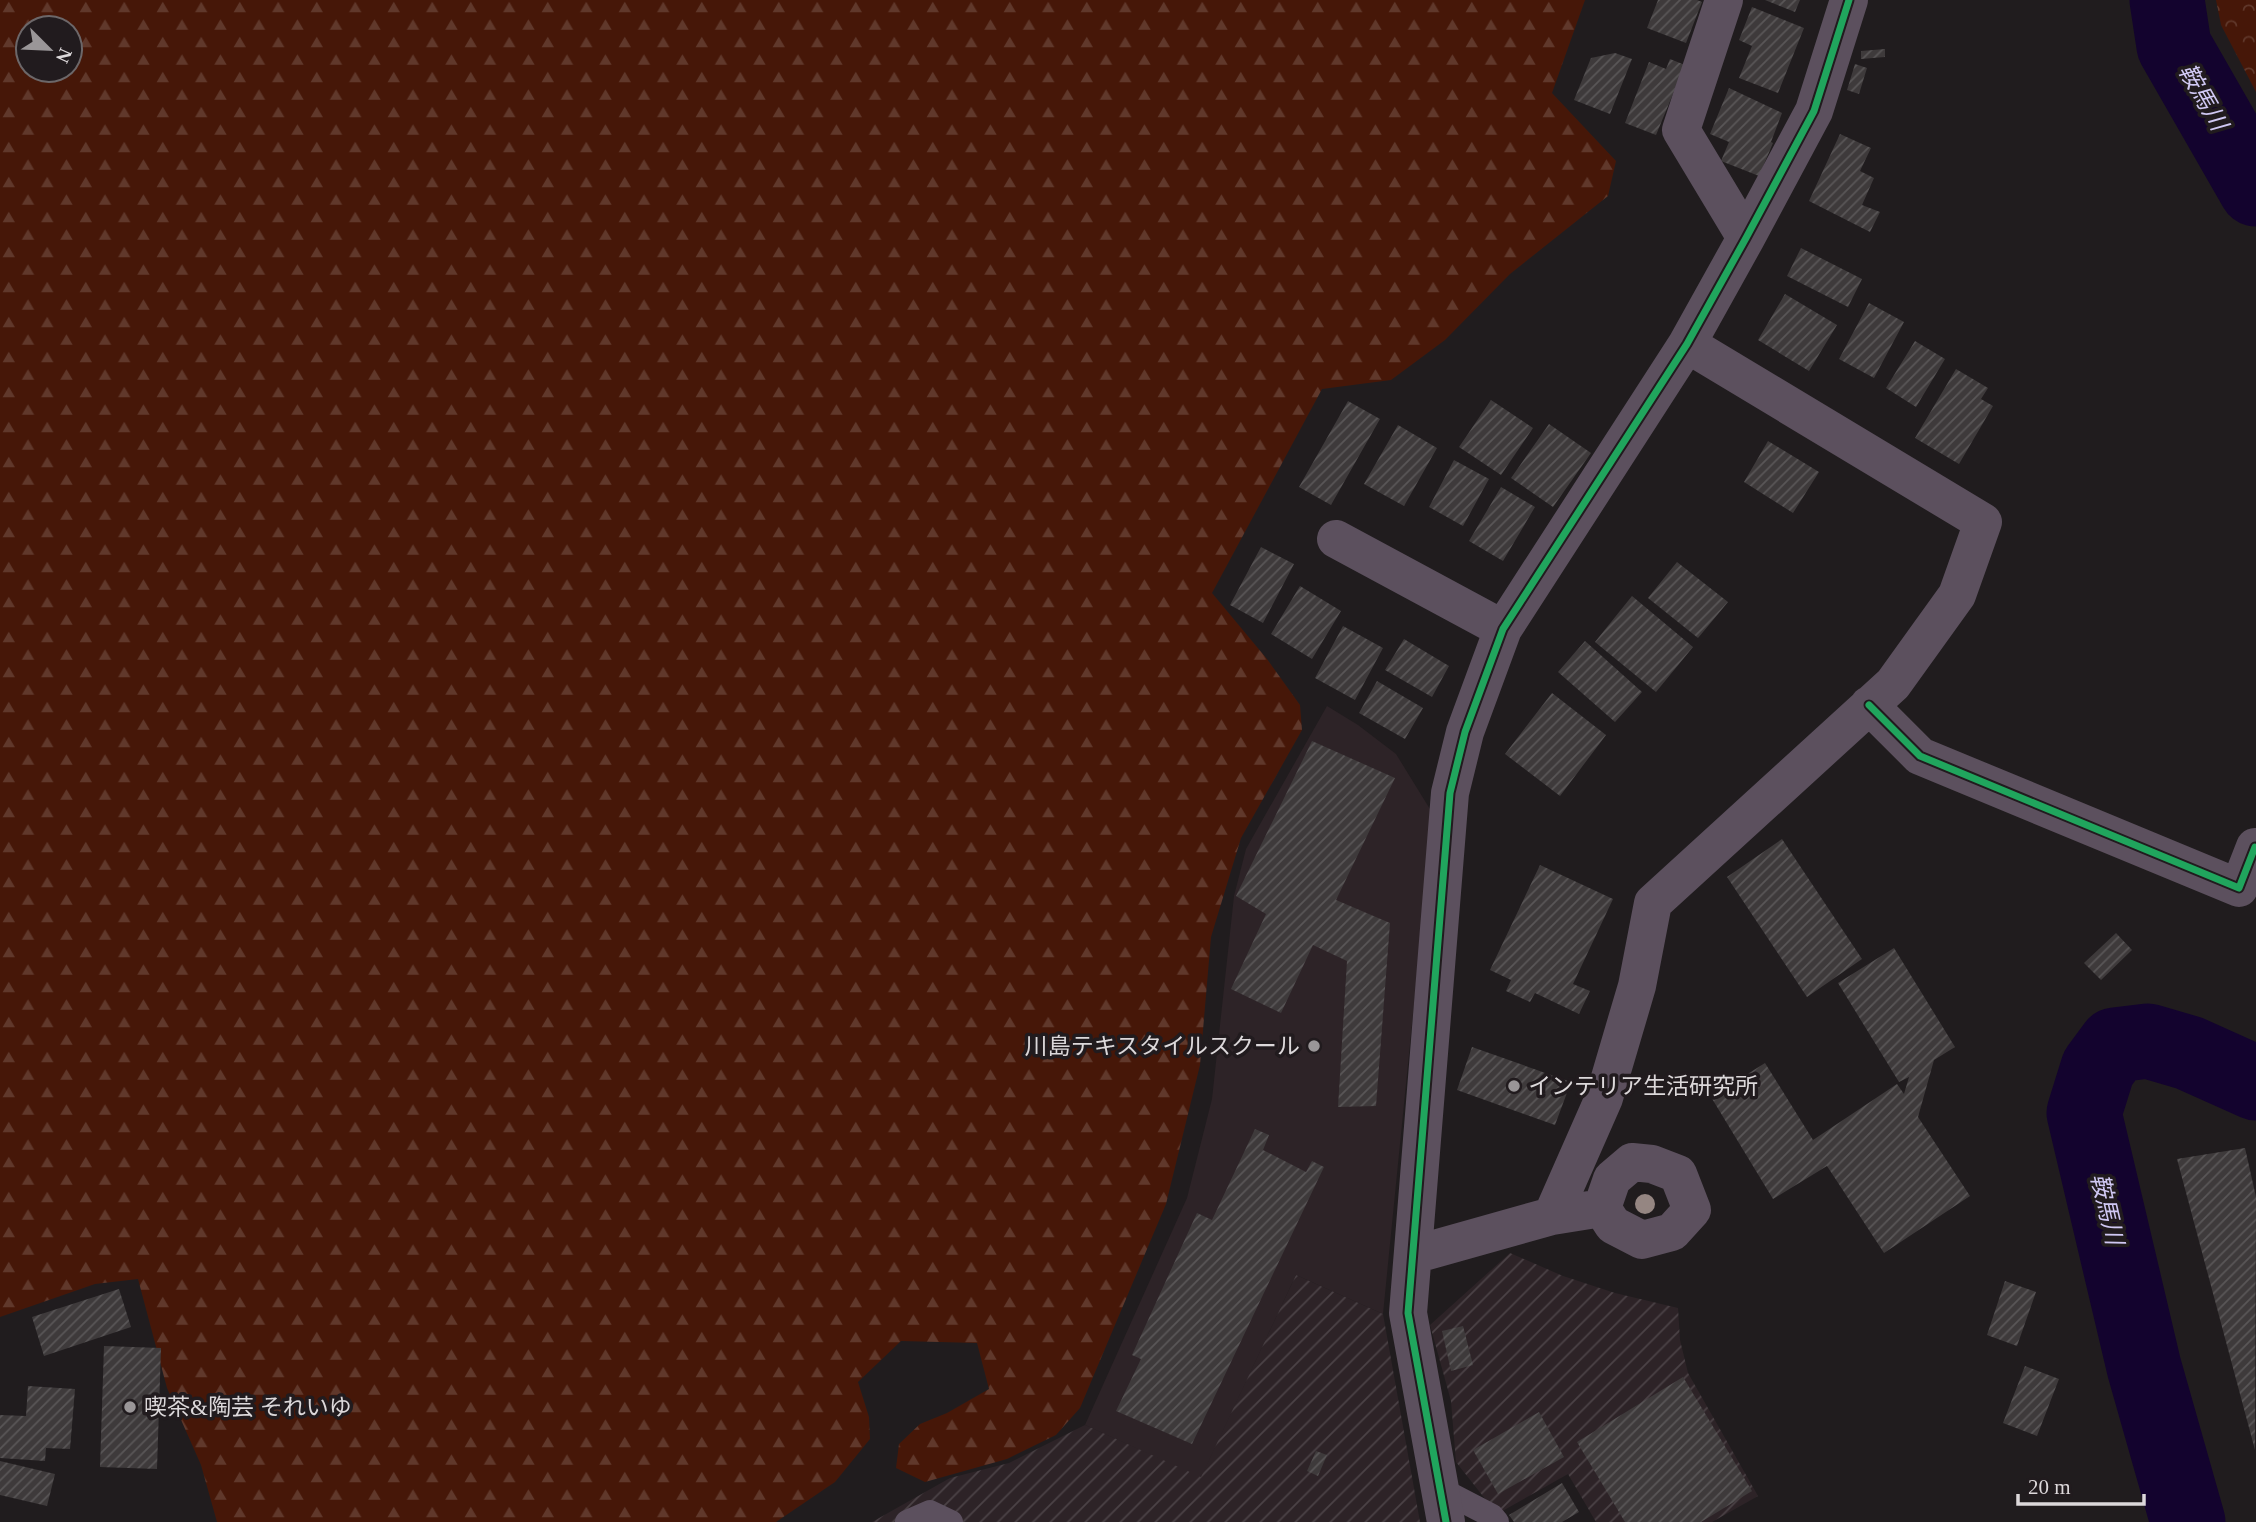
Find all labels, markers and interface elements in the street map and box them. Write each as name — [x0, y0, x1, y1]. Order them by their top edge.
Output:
north arrow — [14, 14, 84, 84]
text: N — [52, 45, 76, 66]
water label: 鞍馬川 — [2174, 59, 2234, 137]
place label: 川島テキスタイルスクール — [1025, 1034, 1300, 1059]
marker: 川島テキスタイルスクール — [1306, 1038, 1322, 1054]
place label: インテリア生活研究所 — [1528, 1074, 1758, 1099]
marker: インテリア生活研究所 — [1506, 1078, 1522, 1094]
water label: 鞍馬川 — [2086, 1171, 2128, 1250]
place label: 喫茶&陶芸 それいゆ — [144, 1395, 352, 1420]
marker: 喫茶&陶芸 それいゆ — [122, 1399, 138, 1415]
scale bar — [2018, 1462, 2144, 1506]
text: 20 m — [2028, 1475, 2071, 1499]

